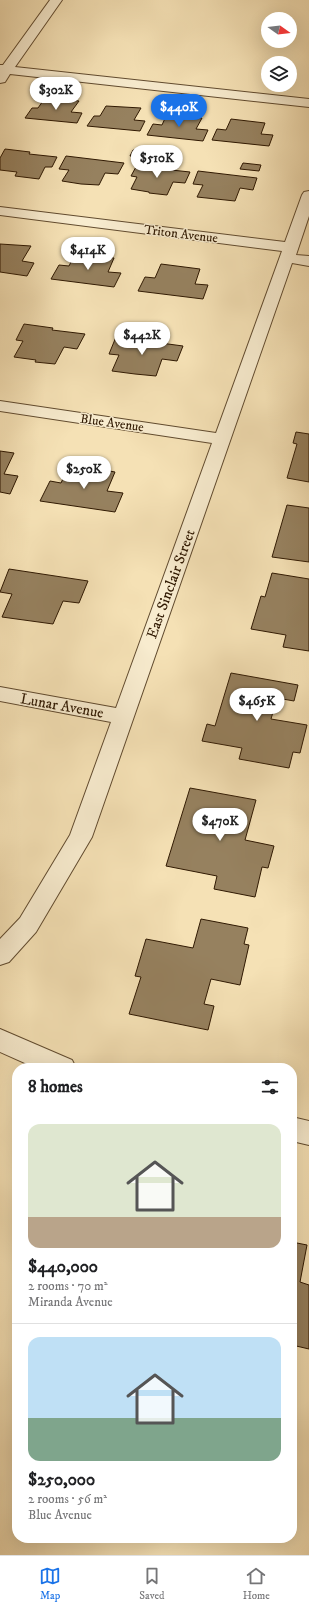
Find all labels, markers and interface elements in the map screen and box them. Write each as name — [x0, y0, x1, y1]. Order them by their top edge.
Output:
north arrow — [261, 12, 297, 48]
map controls — [261, 12, 297, 92]
button: layers — [261, 56, 297, 92]
pin: $302K — [28, 77, 84, 111]
text: $302K — [39, 82, 73, 98]
pin: $440K — [151, 94, 207, 128]
text: $440K — [160, 99, 198, 115]
pin: $510K — [129, 145, 185, 179]
text: $510K — [140, 150, 174, 166]
street label: Triton Avenue — [143, 222, 219, 246]
pin: $414K — [60, 237, 116, 271]
text: $414K — [70, 242, 106, 258]
pin: $442K — [114, 322, 170, 356]
text: $442K — [123, 327, 161, 343]
street label: Blue Avenue — [79, 411, 145, 435]
pin: $250K — [56, 456, 112, 490]
text: $250K — [66, 461, 102, 477]
street label: East Sinclair Street — [142, 527, 200, 641]
pin: $465K — [229, 688, 285, 722]
street label: Lunar Avenue — [19, 689, 105, 723]
text: $465K — [239, 693, 275, 709]
pin: $470K — [192, 808, 248, 842]
text: $470K — [201, 813, 239, 829]
text: 8 homes — [28, 1076, 83, 1098]
icon: filters — [259, 1076, 281, 1098]
icon: home — [119, 1150, 191, 1222]
text: $440,000 — [28, 1256, 98, 1278]
text: 2 rooms · 70 m² — [28, 1278, 108, 1294]
text: Miranda Avenue — [28, 1294, 113, 1310]
icon: home — [119, 1363, 191, 1435]
text: $250,000 — [28, 1469, 95, 1491]
text: 2 rooms · 56 m² — [28, 1491, 107, 1507]
text: Blue Avenue — [28, 1507, 92, 1523]
tab: Map — [39, 1565, 61, 1603]
tab: Saved — [139, 1565, 165, 1603]
tab: Home — [243, 1565, 270, 1603]

